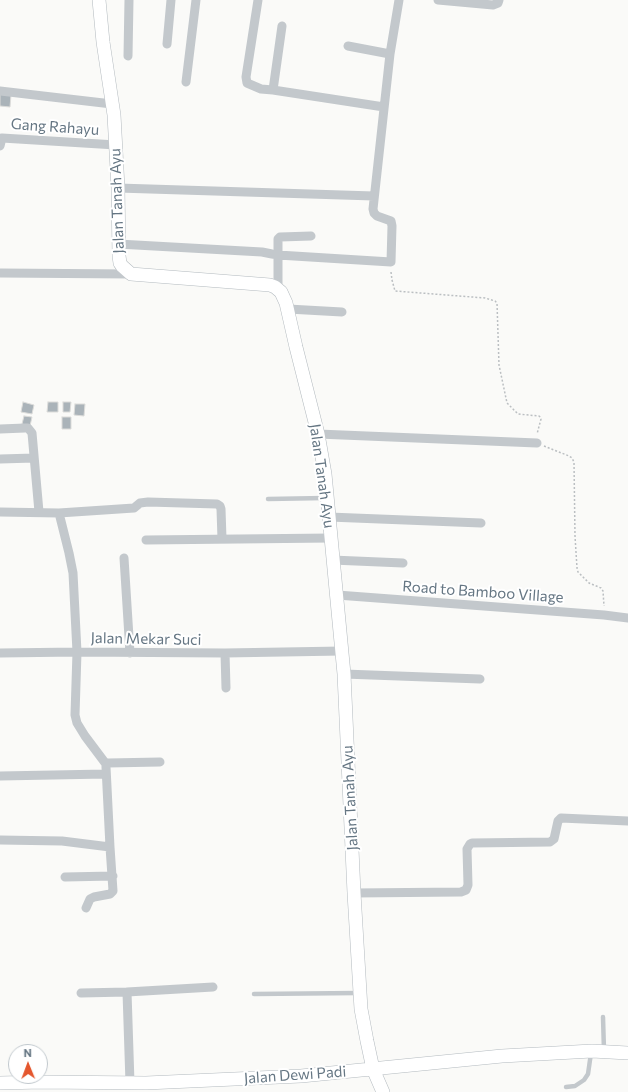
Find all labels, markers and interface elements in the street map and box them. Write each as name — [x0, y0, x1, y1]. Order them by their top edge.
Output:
street label: Gang Rahayu — [10, 115, 100, 139]
street label: Jalan Tanah Ayu — [106, 148, 128, 254]
street label: Jalan Tanah Ayu — [306, 423, 338, 529]
street label: Road to Bamboo Village — [402, 577, 564, 607]
street label: Jalan Mekar Suci — [90, 629, 202, 649]
street label: Jalan Tanah Ayu — [338, 745, 362, 851]
north arrow — [8, 1044, 48, 1084]
text: N — [24, 1046, 32, 1059]
street label: Jalan Dewi Padi — [243, 1062, 347, 1088]

